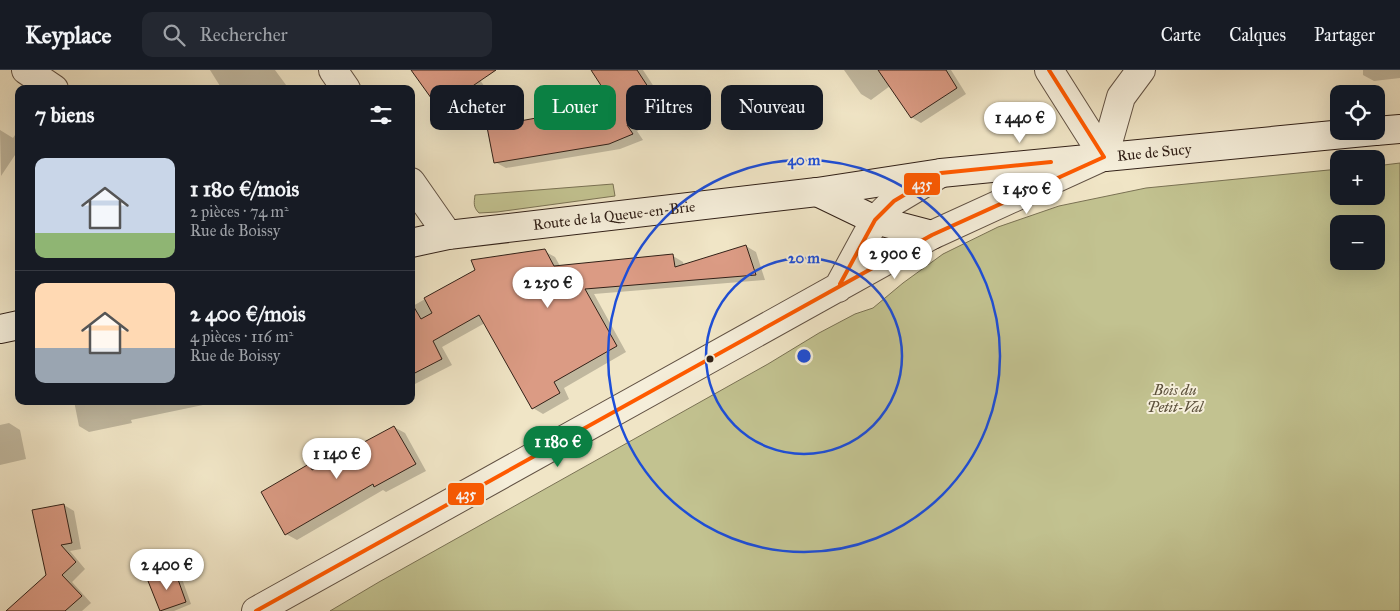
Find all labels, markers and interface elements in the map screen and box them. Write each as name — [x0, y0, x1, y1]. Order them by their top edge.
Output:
search box — [142, 12, 492, 57]
text: Keyplace — [25, 20, 112, 50]
icon: search — [160, 21, 188, 49]
text: Rechercher — [200, 23, 288, 46]
text: Carte — [1161, 24, 1201, 46]
text: Calques — [1229, 24, 1286, 46]
text: Partager — [1314, 24, 1375, 46]
chip: Acheter — [430, 85, 524, 130]
chip: Louer — [534, 85, 616, 130]
chip: Filtres — [626, 85, 711, 130]
chip: Nouveau — [721, 85, 823, 130]
map controls — [1330, 85, 1385, 270]
button: locate — [1330, 85, 1385, 140]
icon: filters — [367, 101, 395, 129]
text: 7 biens — [35, 102, 94, 128]
pin: 1 440 € — [974, 102, 1066, 144]
text: 1 440 € — [995, 108, 1045, 127]
street label: Rue de Sucy — [1116, 140, 1193, 165]
button: + — [1330, 150, 1385, 205]
text: 40 m — [788, 151, 821, 170]
line badge: 435 — [903, 172, 941, 196]
pin: 1 450 € — [981, 172, 1073, 215]
text: 1 180 €/mois — [190, 176, 299, 202]
text: 435 — [912, 176, 932, 194]
icon: home — [75, 178, 135, 238]
text: 1 450 € — [1003, 179, 1051, 198]
street label: Route de la Queue-en-Brie — [532, 197, 696, 234]
text: 2 pièces · 74 m² — [190, 202, 289, 221]
button: − — [1330, 215, 1385, 270]
text: Rue de Boissy — [190, 221, 280, 240]
pin: 2 900 € — [849, 238, 941, 280]
text: 2 900 € — [869, 244, 921, 263]
text: 20 m — [788, 249, 820, 267]
pin: 2 250 € — [502, 266, 594, 309]
text: 2 250 € — [523, 273, 573, 292]
text: 2 400 €/mois — [190, 301, 306, 327]
icon: home — [75, 303, 135, 363]
text: 4 pièces · 116 m² — [190, 327, 293, 346]
text: Rue de Boissy — [190, 346, 280, 365]
centre of rings — [795, 347, 813, 365]
unlabelled marker — [705, 354, 715, 364]
park label: Bois du Petit-Val — [1147, 381, 1205, 416]
pin: 1 180 € — [512, 426, 604, 468]
text: 1 180 € — [534, 432, 582, 451]
pin: 1 140 € — [291, 438, 383, 480]
text: 1 140 € — [313, 444, 361, 463]
line badge: 435 — [447, 482, 485, 506]
text: 435 — [456, 486, 476, 504]
pin: 2 400 € — [121, 548, 213, 591]
text: 2 400 € — [141, 555, 193, 574]

